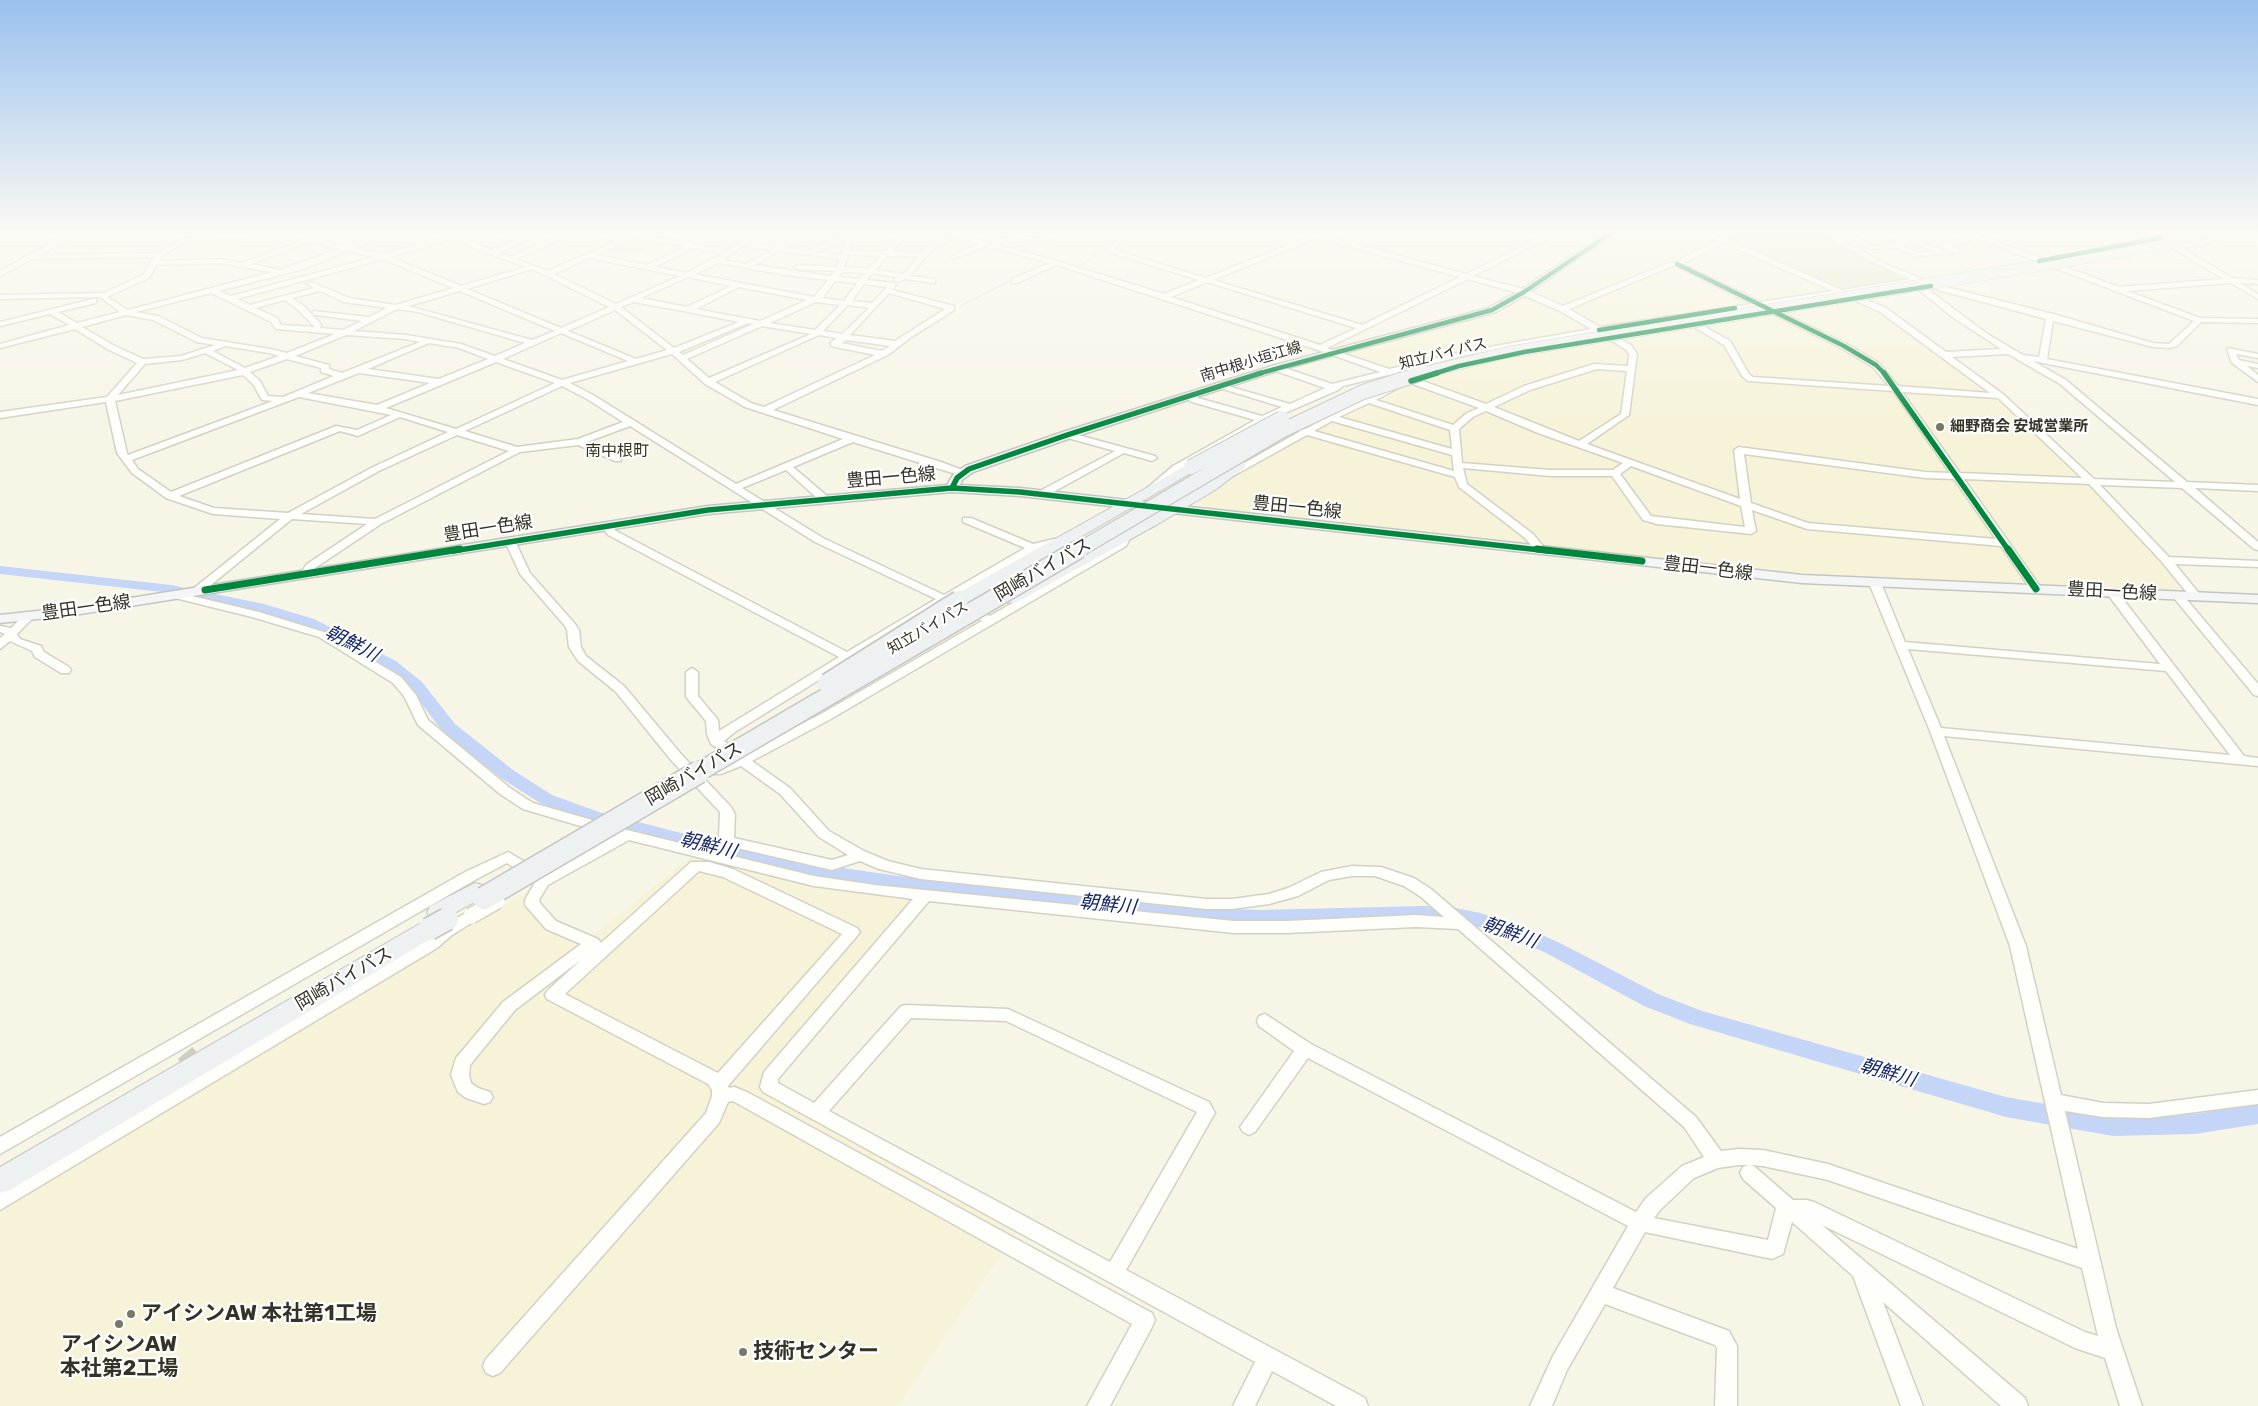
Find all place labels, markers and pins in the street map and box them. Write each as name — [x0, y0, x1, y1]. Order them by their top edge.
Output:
place label: 細野商会 安城営業所 — [1950, 418, 2088, 436]
marker: 細野商会 安城営業所 — [1934, 421, 1946, 433]
place label: アイシンAW 本社第1工場 — [141, 1301, 377, 1327]
marker: アイシンAW 本社第1工場 — [125, 1308, 137, 1320]
marker: アイシンAW 本社第2工場 — [113, 1318, 125, 1330]
place label: アイシンAW 本社第2工場 — [60, 1332, 178, 1382]
place label: 技術センター — [753, 1339, 879, 1365]
marker: 技術センター — [737, 1346, 749, 1358]

